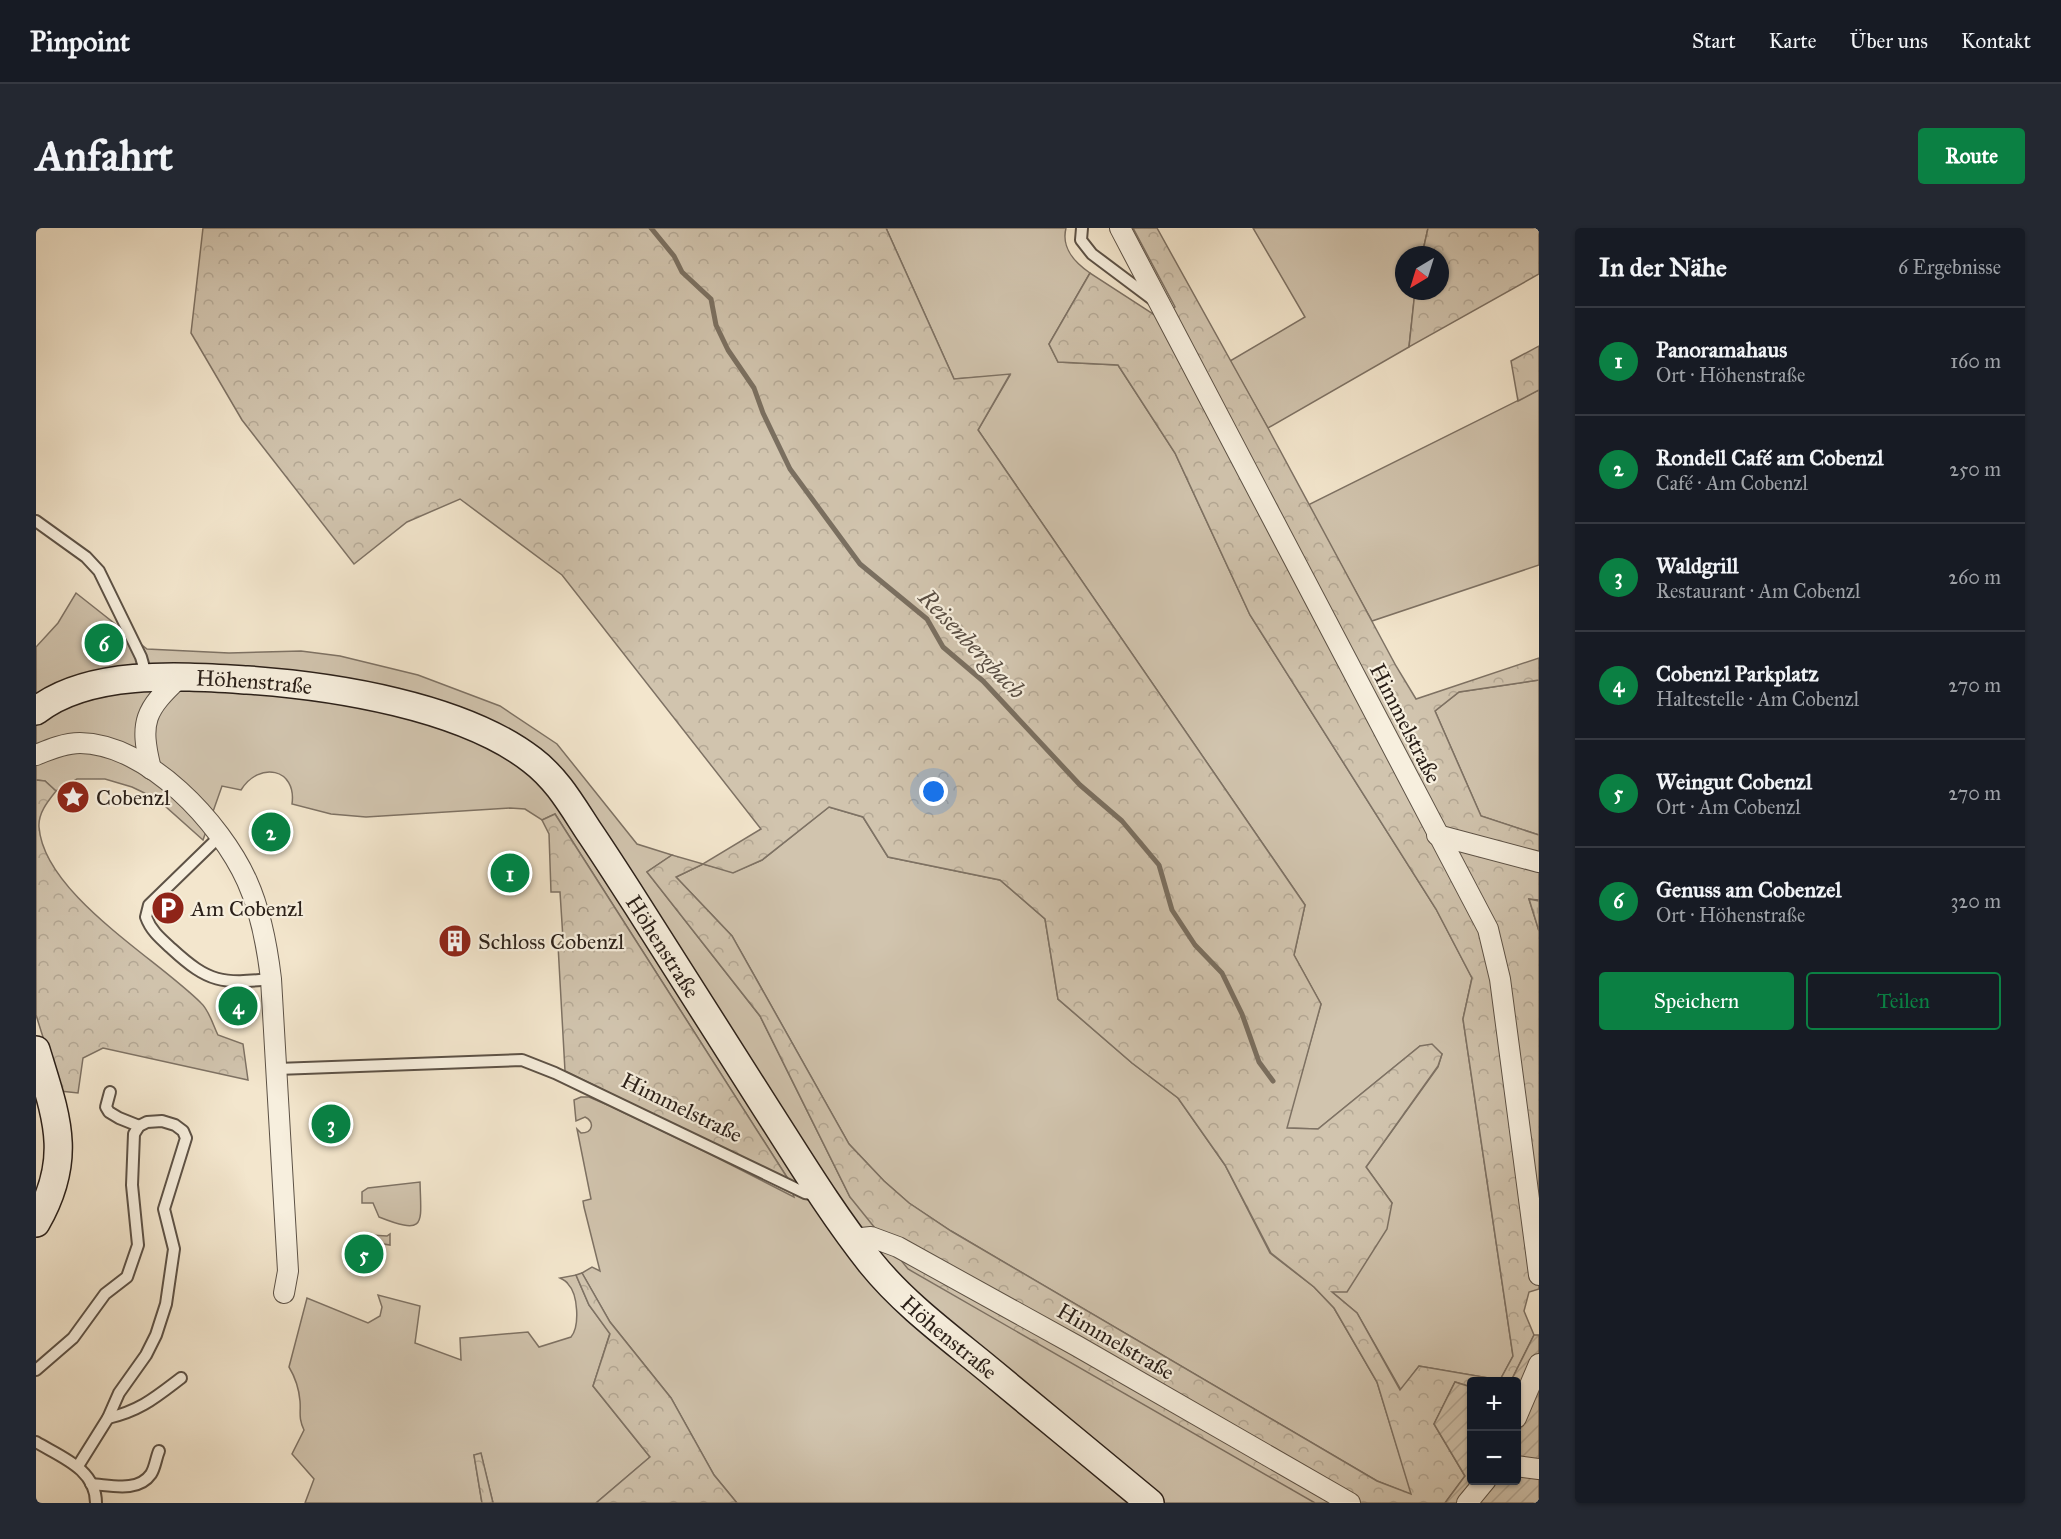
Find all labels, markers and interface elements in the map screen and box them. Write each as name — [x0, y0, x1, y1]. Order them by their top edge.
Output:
text: Pinpoint — [30, 24, 130, 59]
text: Start — [1692, 28, 1736, 54]
text: Karte — [1769, 28, 1817, 54]
text: Über uns — [1850, 28, 1928, 54]
text: Kontakt — [1961, 28, 2031, 54]
button: Route — [1918, 128, 2025, 184]
text: Anfahrt — [36, 130, 173, 182]
north arrow — [1395, 246, 1449, 300]
text: In der Nähe — [1599, 251, 1727, 283]
text: 6 Ergebnisse — [1898, 255, 2001, 279]
text: Panoramahaus — [1656, 336, 1787, 363]
text: 1 — [1615, 349, 1622, 373]
text: 160 m — [1950, 349, 2001, 373]
text: Ort · Höhenstraße — [1656, 363, 1805, 387]
text: Rondell Café am Cobenzl — [1656, 444, 1883, 471]
text: 2 — [1614, 457, 1623, 481]
text: 250 m — [1949, 457, 2001, 481]
text: Café · Am Cobenzl — [1656, 471, 1808, 495]
text: Waldgrill — [1656, 552, 1739, 579]
text: 3 — [1615, 565, 1623, 589]
text: 260 m — [1948, 565, 2001, 589]
text: Restaurant · Am Cobenzl — [1656, 579, 1860, 603]
water label: Reisenbergbach — [911, 582, 1032, 705]
pin: 6 — [84, 620, 124, 666]
street label: Himmelstraße — [1364, 659, 1447, 788]
text: Cobenzl Parkplatz — [1656, 660, 1819, 687]
street label: Höhenstraße — [195, 664, 314, 700]
text: 4 — [1613, 673, 1624, 697]
text: 270 m — [1948, 673, 2001, 697]
text: Haltestelle · Am Cobenzl — [1656, 687, 1859, 711]
text: Weingut Cobenzl — [1656, 768, 1812, 795]
your location — [919, 777, 948, 806]
place icon: Cobenzl — [55, 779, 91, 815]
text: 5 — [1614, 781, 1623, 805]
text: 270 m — [1948, 781, 2001, 805]
place label: Cobenzl — [96, 784, 170, 811]
text: Ort · Am Cobenzl — [1656, 795, 1801, 819]
pin: 2 — [252, 810, 290, 854]
pin: 1 — [490, 850, 530, 896]
text: Genuss am Cobenzel — [1656, 876, 1841, 903]
text: 6 — [1613, 889, 1624, 913]
text: 320 m — [1950, 889, 2001, 913]
parking icon: Am Cobenzl — [150, 890, 186, 926]
street label: Höhenstraße — [620, 890, 706, 1003]
place label: Am Cobenzl — [190, 895, 303, 922]
text: Ort · Höhenstraße — [1656, 903, 1805, 927]
building icon: Schloss Cobenzl — [437, 923, 473, 959]
place label: Schloss Cobenzl — [478, 928, 624, 955]
button: Speichern — [1599, 972, 1794, 1030]
button: Teilen — [1806, 972, 2001, 1030]
pin: 4 — [218, 984, 258, 1028]
street label: Himmelstraße — [617, 1067, 747, 1148]
pin: 3 — [312, 1102, 350, 1146]
pin: 5 — [344, 1232, 384, 1276]
street label: Höhenstraße — [895, 1290, 1003, 1385]
street label: Himmelstraße — [1052, 1297, 1179, 1386]
map controls — [1467, 1377, 1521, 1485]
button: + — [1467, 1377, 1521, 1431]
button: − — [1467, 1431, 1521, 1485]

